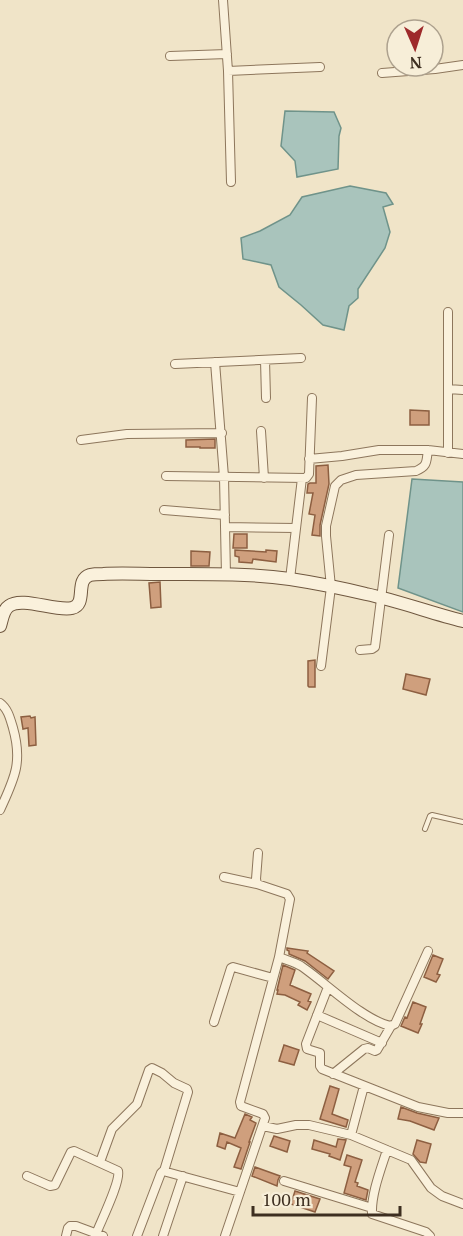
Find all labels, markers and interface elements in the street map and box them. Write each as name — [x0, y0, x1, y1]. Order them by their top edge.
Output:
north arrow — [385, 18, 445, 78]
text: N — [409, 52, 422, 74]
scale bar — [253, 1179, 400, 1217]
text: 100 m — [262, 1187, 311, 1211]

